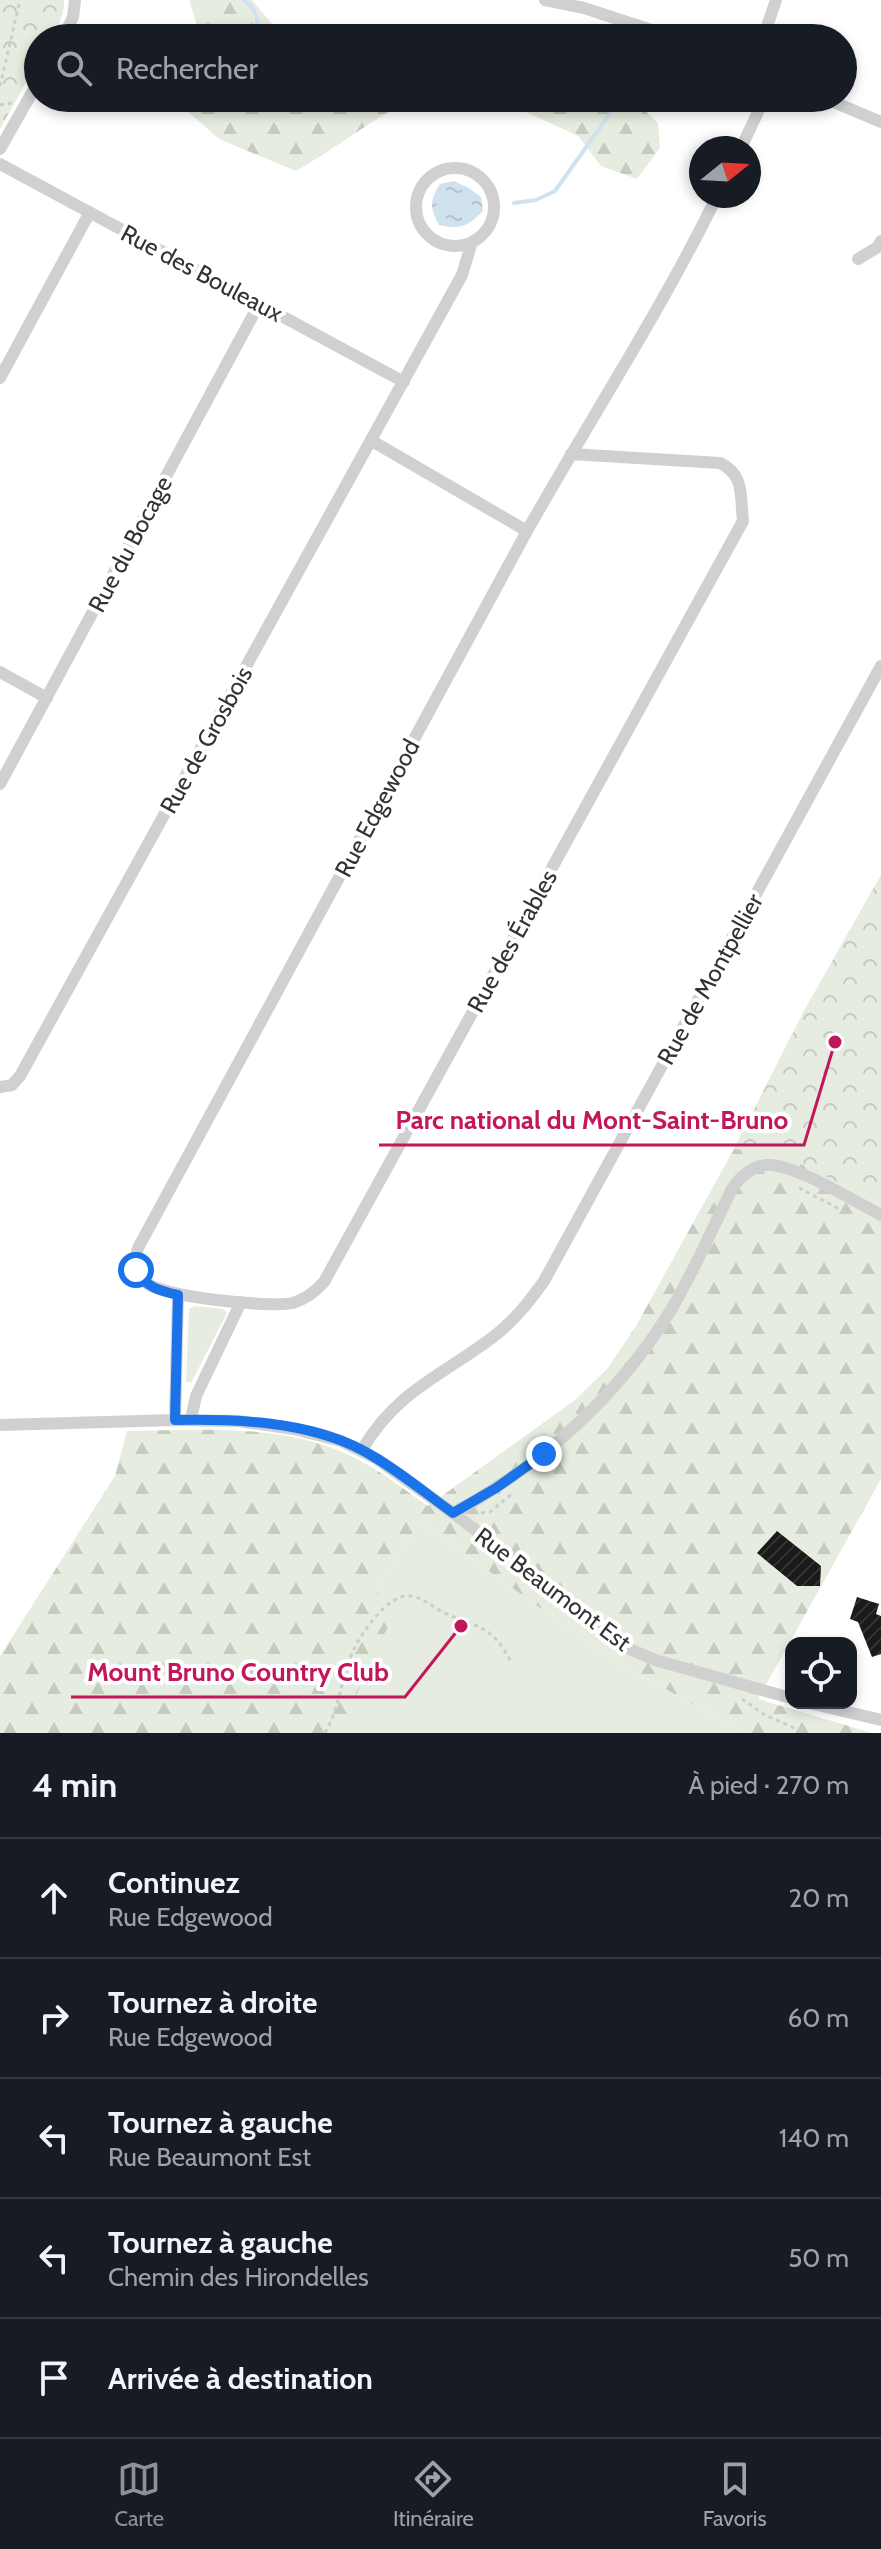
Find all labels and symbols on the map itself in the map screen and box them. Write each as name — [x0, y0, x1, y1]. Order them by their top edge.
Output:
north arrow — [689, 136, 761, 208]
street label: Rue des Bouleaux — [116, 218, 288, 328]
street label: Rue du Bocage — [82, 471, 178, 617]
street label: Rue de Grosbois — [154, 661, 258, 818]
street label: Rue Edgewood — [329, 734, 425, 882]
street label: Rue des Érables — [461, 865, 563, 1017]
street label: Rue de Montpellier — [651, 888, 769, 1070]
callout: Parc national du Mont-Saint-Bruno — [379, 1095, 804, 1145]
text: Parc national du Mont-Saint-Bruno — [396, 1104, 789, 1136]
route start — [118, 1252, 154, 1288]
route end — [526, 1436, 562, 1472]
street label: Rue Beaumont Est — [469, 1521, 637, 1657]
callout: Mount Bruno Country Club — [71, 1647, 405, 1697]
text: Mount Bruno Country Club — [87, 1656, 389, 1688]

